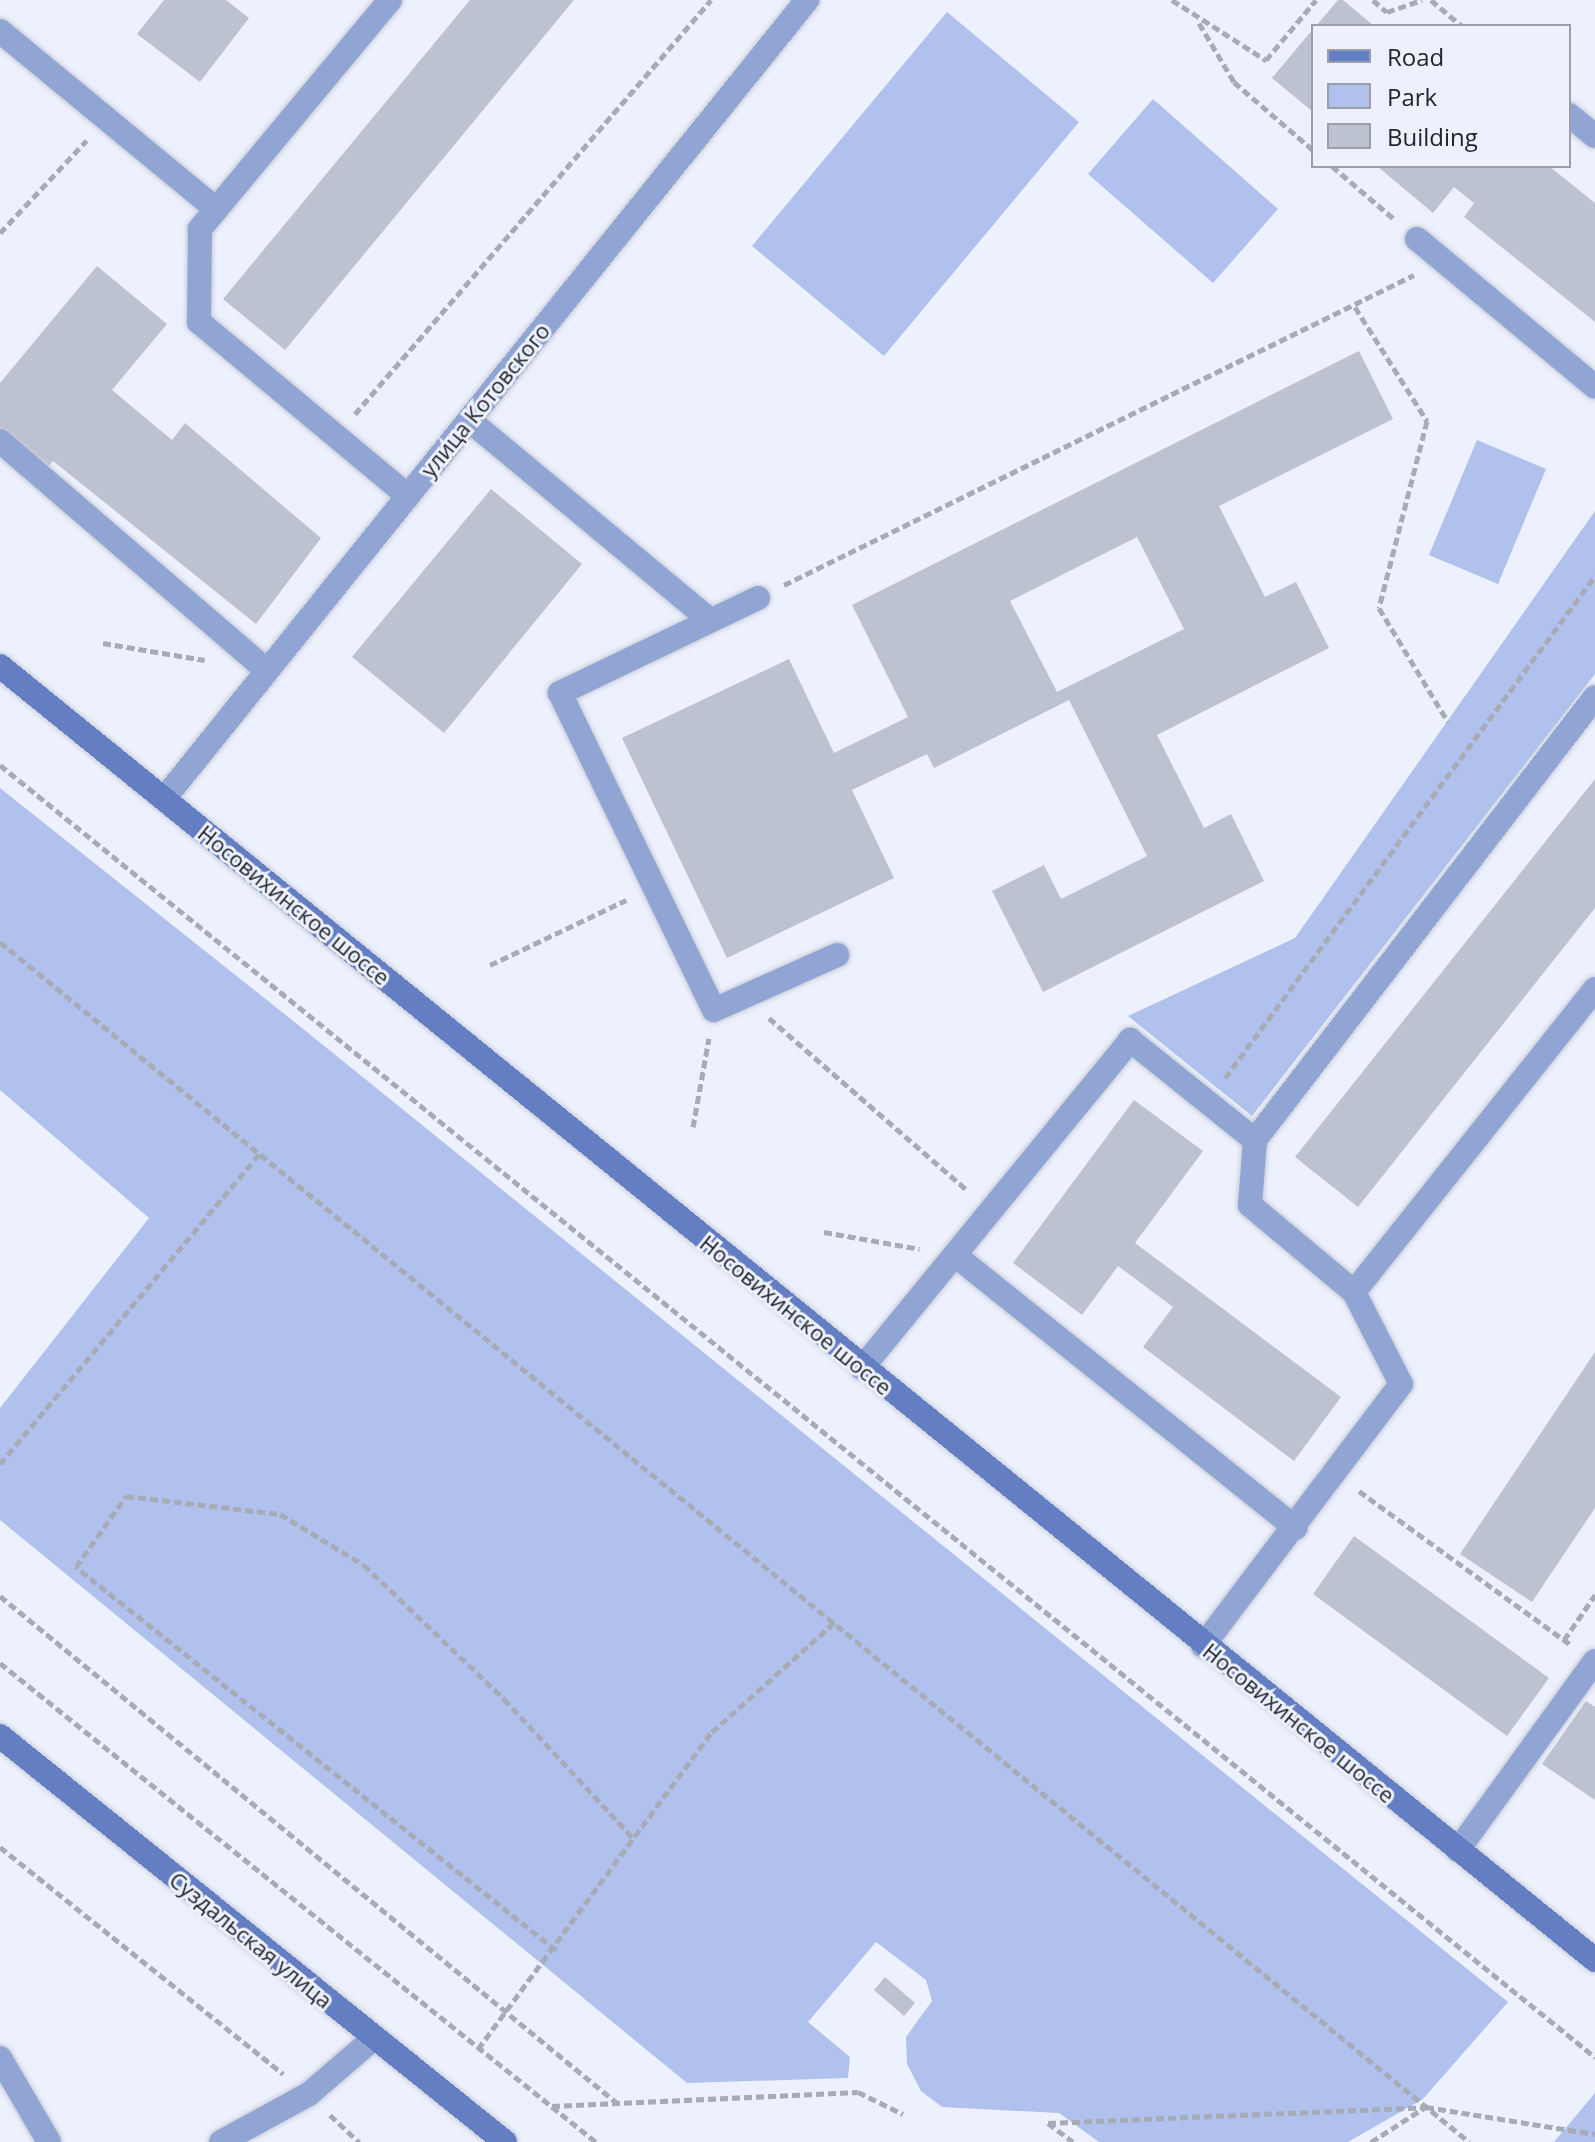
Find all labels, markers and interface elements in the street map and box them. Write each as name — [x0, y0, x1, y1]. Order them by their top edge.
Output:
legend — [1311, 24, 1571, 168]
text: Road — [1387, 40, 1444, 73]
text: Park — [1387, 80, 1437, 113]
text: Building — [1387, 120, 1478, 153]
street label: улица Котовского — [415, 318, 555, 482]
street label: Носовихинское шоссе — [193, 820, 395, 990]
street label: Носовихинское шоссе — [695, 1230, 897, 1400]
street label: Носовихинское шоссе — [1198, 1638, 1400, 1808]
street label: Суздальская улица — [164, 1866, 338, 2014]

